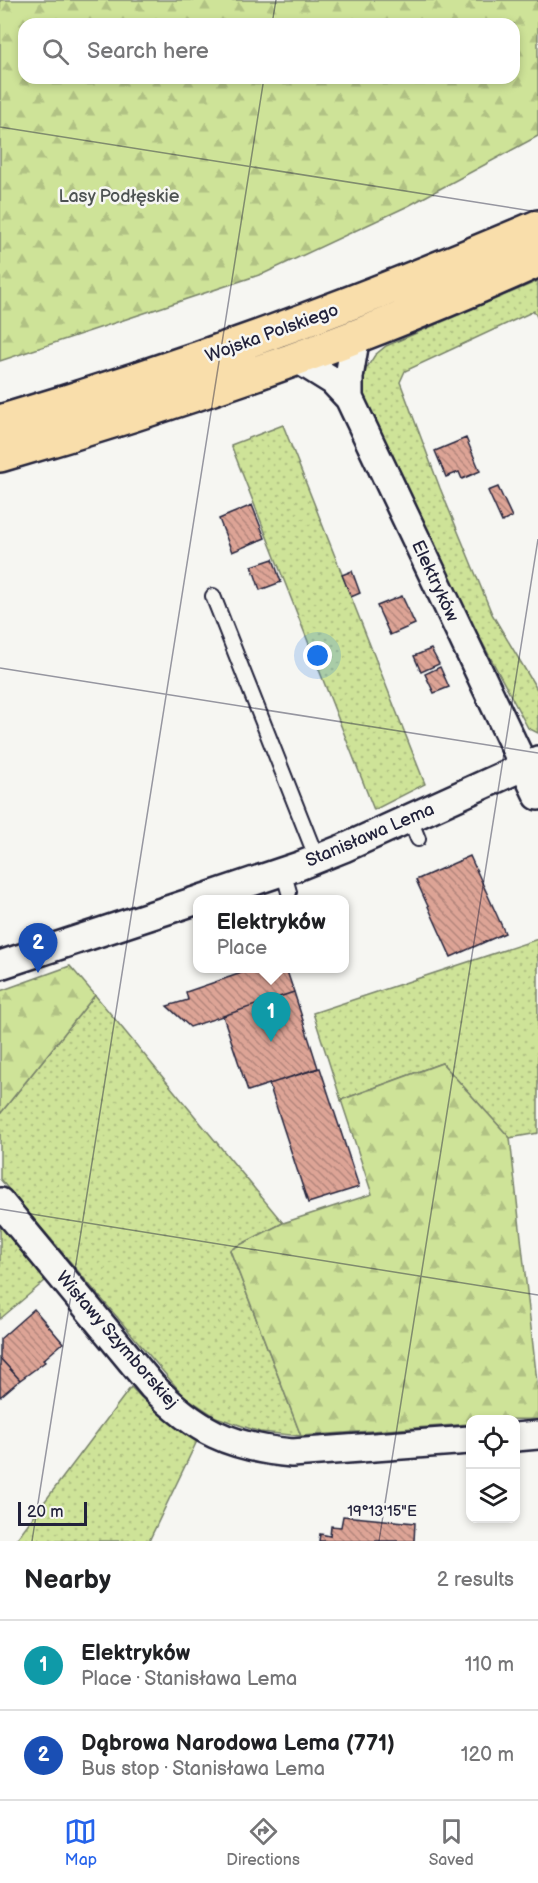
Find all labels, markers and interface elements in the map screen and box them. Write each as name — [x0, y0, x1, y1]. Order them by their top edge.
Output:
search box — [18, 18, 520, 84]
icon: search — [39, 35, 72, 68]
text: Search here — [87, 38, 209, 65]
park label: Lasy Podłęskie — [59, 186, 180, 207]
street label: Wojska Polskiego — [203, 299, 341, 367]
street label: Elektryków — [407, 537, 463, 625]
your location — [303, 641, 332, 670]
street label: Stanisława Lema — [303, 798, 437, 872]
popup — [193, 895, 349, 973]
text: Elektryków — [216, 909, 326, 936]
pin: 2 — [18, 924, 57, 973]
text: Place — [216, 936, 267, 960]
pin: 1 — [252, 992, 290, 1042]
street label: Wisławy Szymborskiej — [52, 1267, 182, 1413]
map controls — [466, 1415, 520, 1523]
button: locate — [466, 1415, 520, 1469]
button: layers — [466, 1469, 520, 1523]
scale bar — [18, 1499, 87, 1526]
text: 19°13'15"E — [347, 1502, 417, 1521]
text: 20 m — [27, 1503, 63, 1522]
text: Nearby — [24, 1565, 111, 1596]
text: 2 results — [437, 1568, 514, 1592]
text: Elektryków — [81, 1640, 190, 1667]
text: 1 — [39, 1653, 48, 1677]
text: 110 m — [465, 1653, 514, 1677]
text: Place · Stanisława Lema — [81, 1667, 297, 1691]
text: Dąbrowa Narodowa Lema (771) — [81, 1730, 395, 1757]
text: 2 — [38, 1743, 49, 1767]
text: 120 m — [461, 1743, 514, 1767]
text: Bus stop · Stanisława Lema — [81, 1757, 325, 1781]
tab: Map — [64, 1815, 97, 1870]
tab: Directions — [226, 1815, 300, 1870]
tab: Saved — [429, 1815, 474, 1870]

